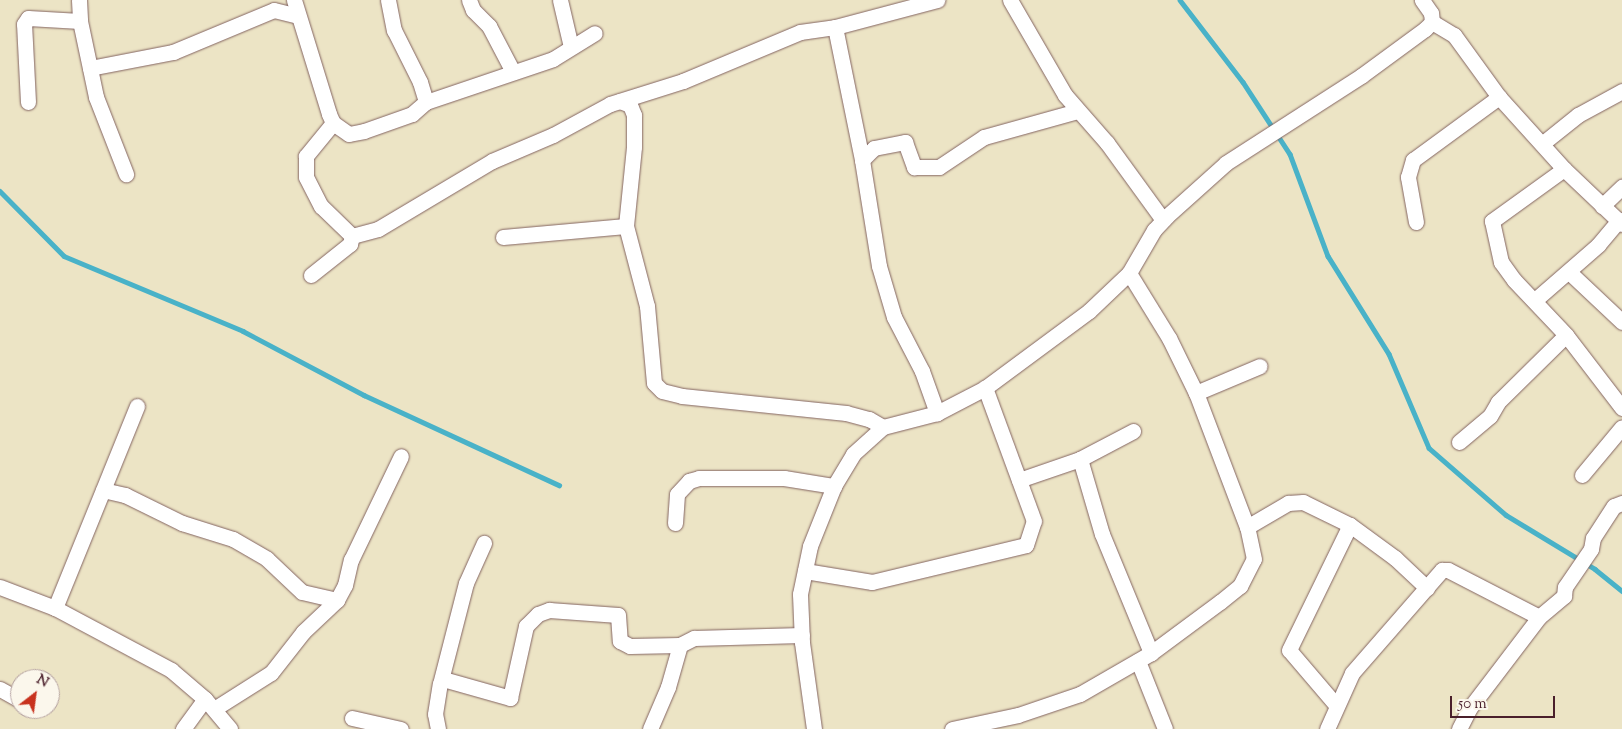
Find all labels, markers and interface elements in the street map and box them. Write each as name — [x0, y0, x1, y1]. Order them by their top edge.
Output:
north arrow — [10, 669, 60, 719]
text: N — [32, 670, 52, 693]
scale bar — [1452, 686, 1557, 718]
text: 50 m — [1458, 694, 1487, 715]

